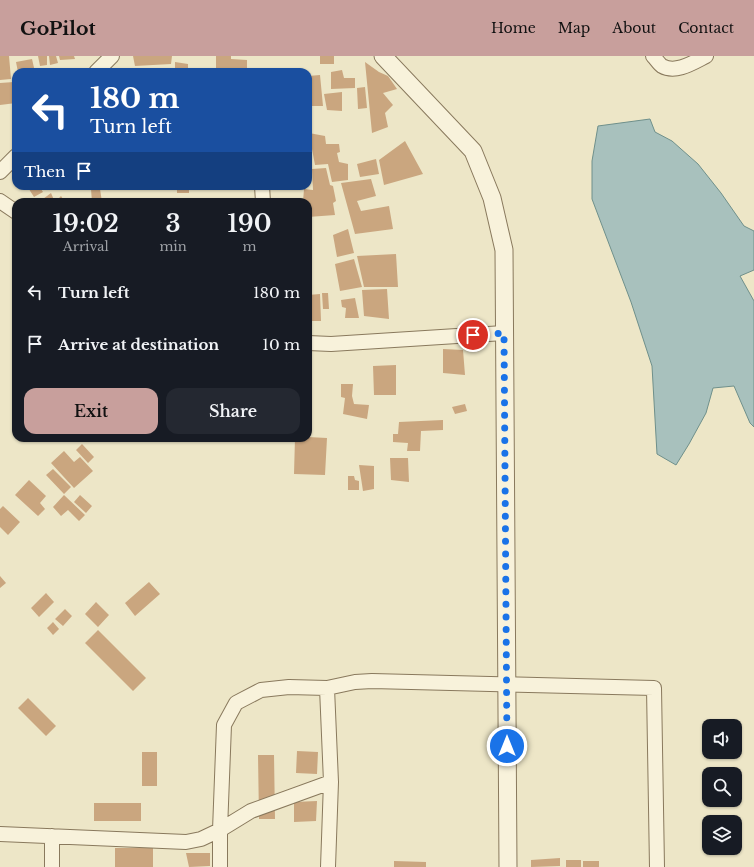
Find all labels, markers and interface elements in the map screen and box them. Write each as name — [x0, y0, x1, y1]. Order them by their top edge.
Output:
text: GoPilot — [20, 17, 96, 40]
text: Home — [491, 19, 536, 37]
text: Map — [558, 19, 590, 37]
text: About — [612, 19, 656, 37]
text: Contact — [678, 19, 734, 37]
text: 180 m — [90, 81, 180, 116]
icon: left — [24, 84, 76, 136]
text: Turn left — [90, 116, 172, 138]
icon: arrive — [73, 160, 95, 182]
text: Then — [24, 162, 65, 181]
text: 19:02 — [52, 209, 119, 238]
text: 3 — [166, 209, 181, 238]
text: 190 — [227, 209, 272, 238]
text: Arrival — [63, 238, 109, 255]
text: min — [159, 238, 187, 255]
text: m — [242, 238, 256, 255]
icon: left — [24, 281, 46, 303]
text: Turn left — [58, 283, 129, 302]
text: 180 m — [253, 283, 300, 302]
pin — [456, 318, 490, 352]
icon: arrive — [462, 324, 484, 346]
icon: arrive — [24, 333, 46, 355]
text: Arrive at destination — [58, 335, 219, 354]
text: 10 m — [262, 335, 300, 354]
button: Exit — [24, 388, 158, 434]
button: Share — [166, 388, 300, 434]
map controls — [702, 719, 742, 855]
button: sound — [702, 719, 742, 759]
position arrow — [486, 725, 528, 767]
button: search — [702, 767, 742, 807]
button: layers — [702, 815, 742, 855]

